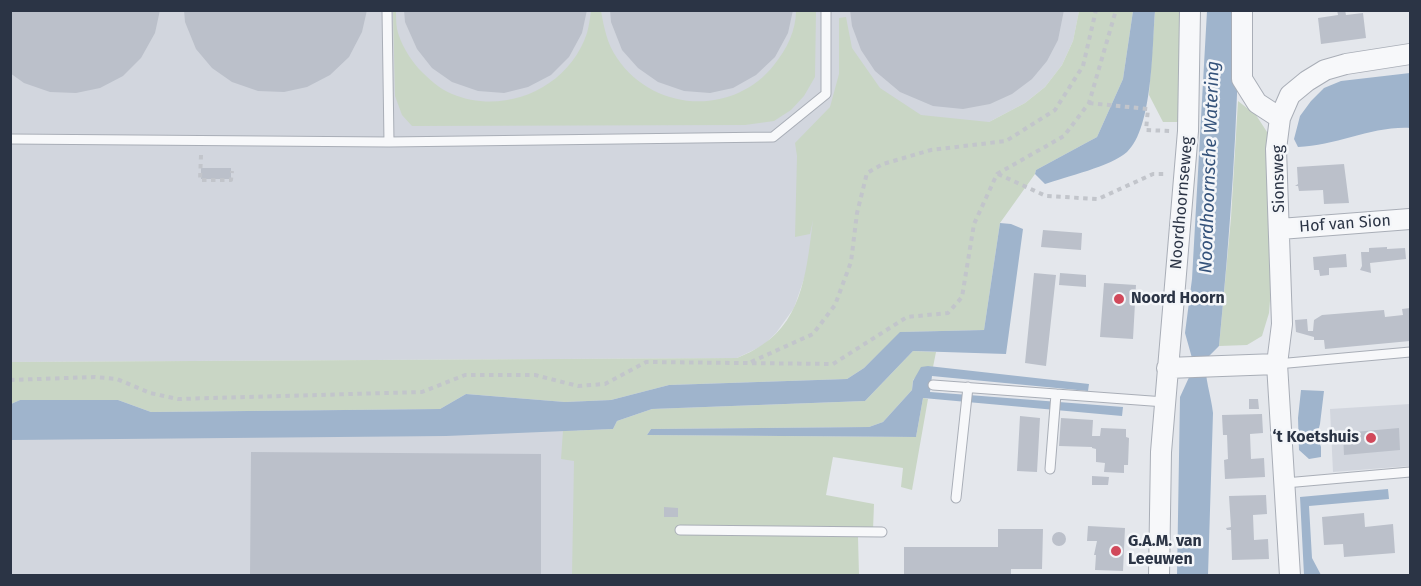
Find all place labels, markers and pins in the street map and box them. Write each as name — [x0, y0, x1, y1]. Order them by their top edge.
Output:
place label: Noord Hoorn — [1131, 289, 1225, 309]
marker: Noord Hoorn — [1112, 292, 1126, 306]
place label: ‘t Koetshuis — [1272, 428, 1359, 448]
marker: ‘t Koetshuis — [1364, 431, 1378, 445]
place label: G.A.M. van Leeuwen — [1128, 532, 1202, 570]
marker: G.A.M. van Leeuwen — [1109, 544, 1123, 558]

